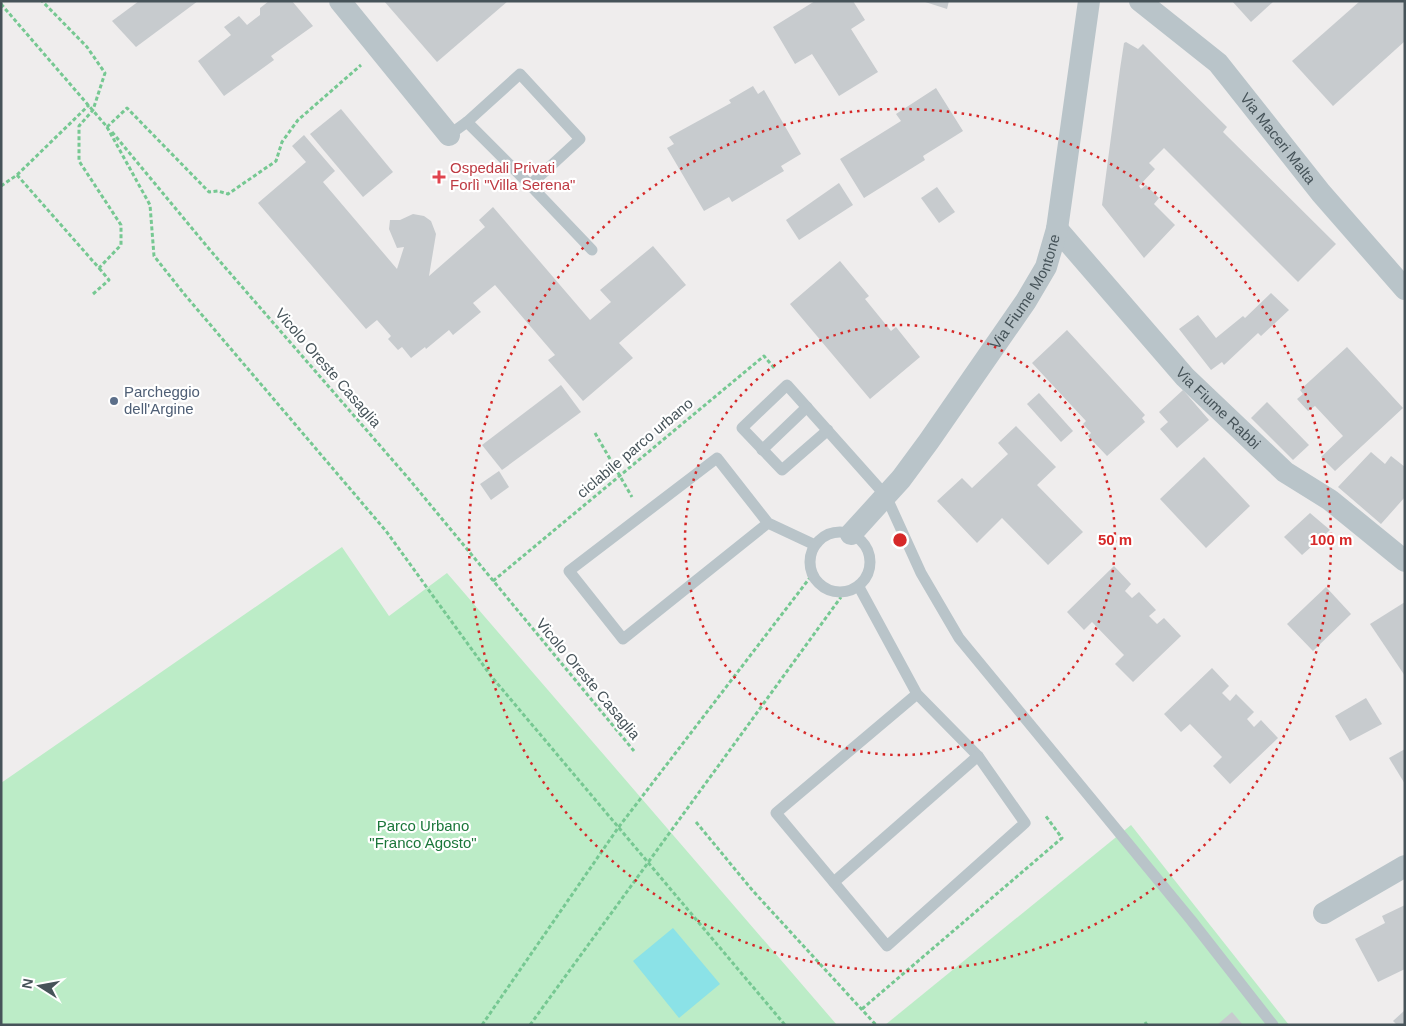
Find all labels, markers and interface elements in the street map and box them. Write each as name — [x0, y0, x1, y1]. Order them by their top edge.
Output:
street label: Via Maceri Malta — [1237, 89, 1320, 188]
place label: Ospedali Privati Forlì "Villa Serena" — [450, 159, 575, 193]
marker: Ospedali Privati Forlì "Villa Serena" — [432, 170, 446, 184]
street label: Via Fiume Montone — [986, 232, 1063, 352]
street label: Vicolo Oreste Casaglia — [272, 305, 385, 431]
street label: Via Fiume Rabbi — [1172, 364, 1264, 452]
place label: Parcheggio dell'Argine — [124, 383, 200, 417]
street label: ciclabile parco urbano — [573, 394, 696, 501]
marker: Parcheggio dell'Argine — [108, 395, 120, 407]
centre of rings — [891, 531, 909, 549]
text: 50 m — [1098, 531, 1132, 548]
text: 100 m — [1310, 531, 1352, 548]
street label: Vicolo Oreste Casaglia — [533, 615, 644, 743]
park label: Parco Urbano "Franco Agosto" — [369, 817, 477, 851]
north arrow — [15, 961, 65, 1011]
text: N — [18, 977, 36, 990]

